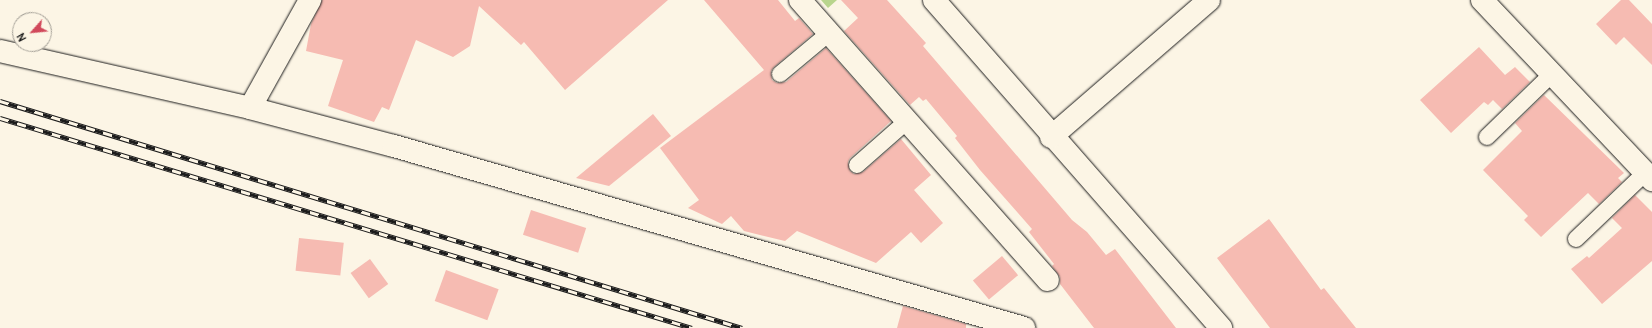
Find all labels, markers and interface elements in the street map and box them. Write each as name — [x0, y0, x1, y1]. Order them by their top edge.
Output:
north arrow — [12, 12, 52, 52]
text: N — [14, 31, 29, 43]

